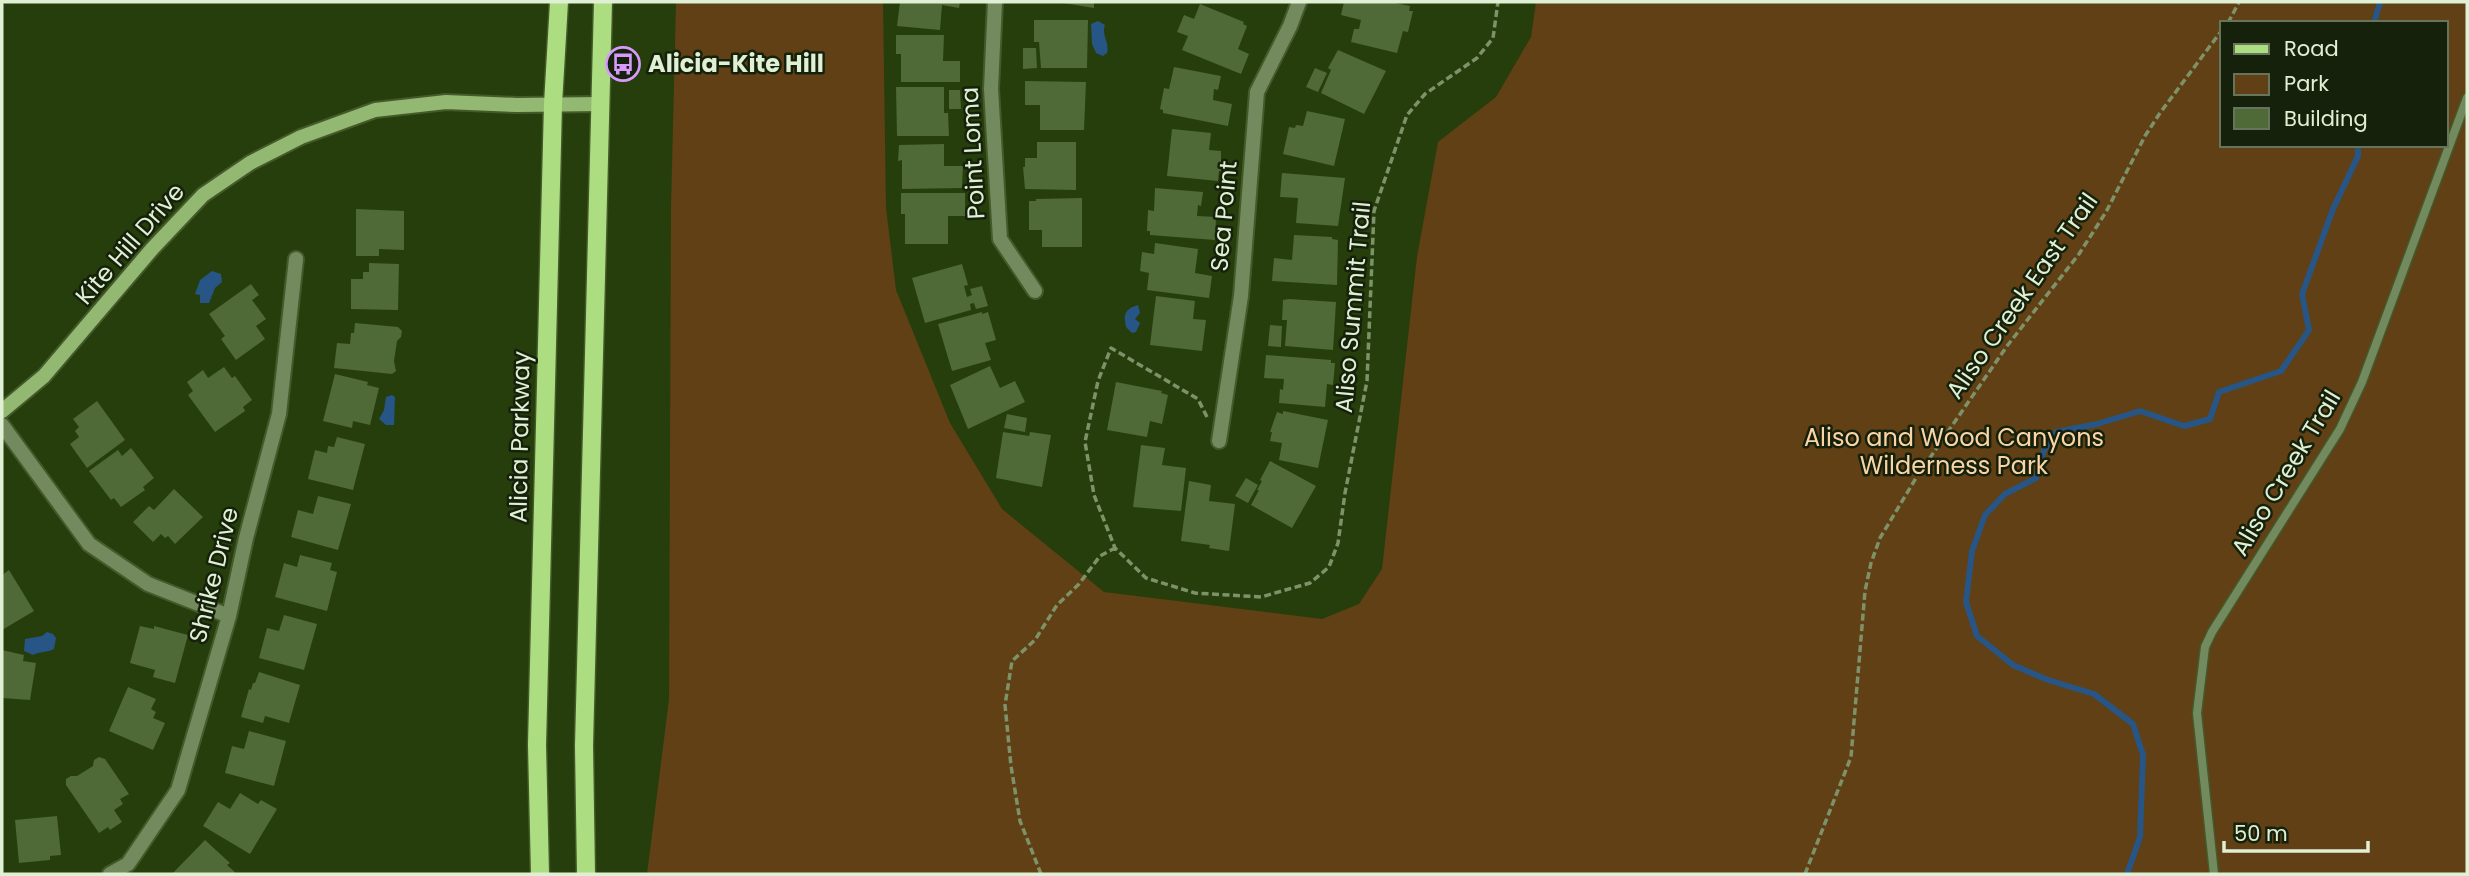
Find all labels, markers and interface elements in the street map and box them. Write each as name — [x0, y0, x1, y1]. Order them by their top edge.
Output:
legend — [2220, 21, 2448, 147]
text: Road — [2284, 34, 2339, 63]
bus stop icon: Alicia-Kite Hill — [604, 45, 642, 83]
place label: Alicia-Kite Hill — [648, 47, 824, 80]
text: Park — [2284, 69, 2329, 98]
street label: Point Loma — [953, 86, 992, 220]
text: Building — [2284, 104, 2368, 133]
street label: Sea Point — [1202, 159, 1245, 273]
street label: Kite Hill Drive — [68, 176, 192, 312]
street label: Aliso Creek East Trail — [1938, 186, 2105, 405]
street label: Aliso Summit Trail — [1327, 200, 1378, 414]
street label: Alicia Parkway — [502, 350, 538, 523]
street label: Aliso Creek Trail — [2223, 384, 2348, 562]
park label: Aliso and Wood Canyons Wilderness Park — [1804, 421, 2104, 482]
street label: Shrike Drive — [181, 504, 246, 646]
scale bar — [2224, 810, 2368, 854]
text: 50 m — [2234, 819, 2288, 848]

